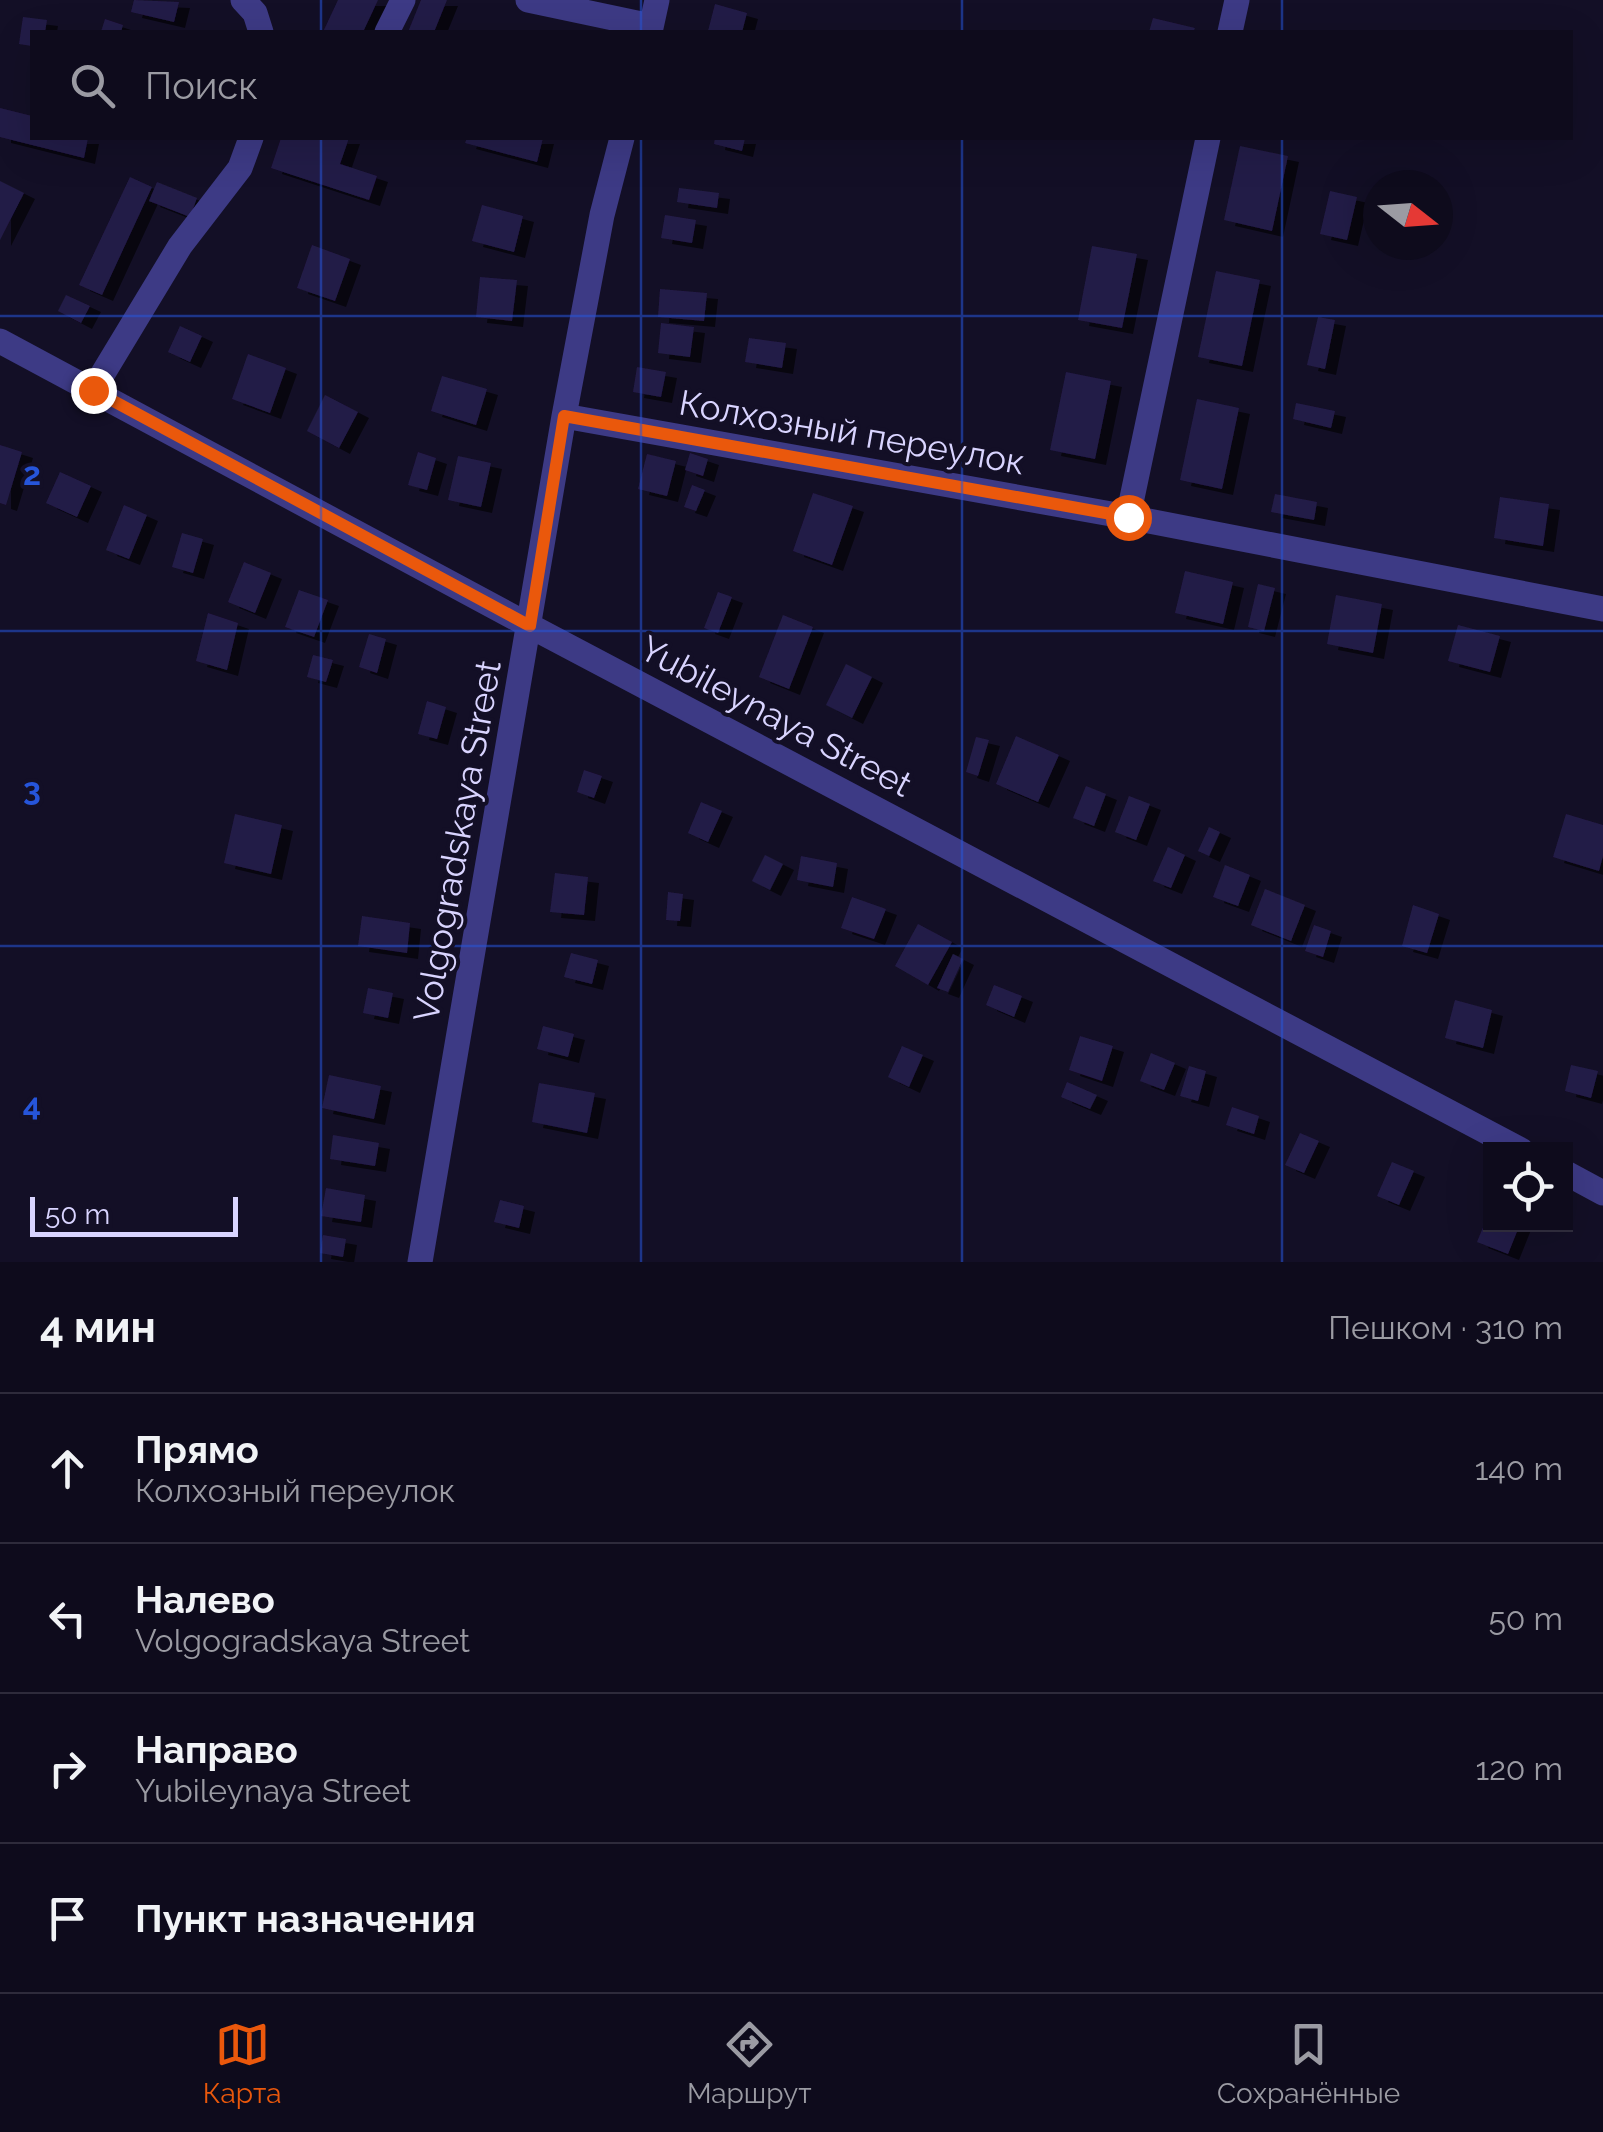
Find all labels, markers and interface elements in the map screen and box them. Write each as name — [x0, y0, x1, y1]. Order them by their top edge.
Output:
search box — [30, 30, 1573, 140]
icon: search — [65, 58, 120, 113]
text: Поиск — [145, 63, 258, 108]
north arrow — [1363, 170, 1453, 260]
route end — [71, 368, 117, 414]
street label: Колхозный переулок — [676, 381, 1028, 483]
text: 2 — [23, 455, 41, 492]
route start — [1106, 495, 1152, 541]
street label: Yubileynaya Street — [633, 627, 919, 805]
street label: Volgogradskaya Street — [405, 657, 509, 1025]
text: 3 — [23, 770, 41, 807]
text: 4 — [23, 1086, 41, 1123]
map controls — [1483, 1142, 1573, 1232]
button: locate — [1483, 1142, 1573, 1232]
scale bar — [30, 1192, 238, 1236]
text: 50 m — [45, 1198, 110, 1231]
text: 4 мин — [40, 1303, 156, 1352]
text: Пешком · 310 m — [1328, 1309, 1563, 1346]
text: Прямо — [135, 1427, 259, 1472]
icon: ahead — [40, 1441, 95, 1496]
text: 140 m — [1475, 1450, 1563, 1487]
text: Колхозный переулок — [135, 1472, 455, 1509]
text: Налево — [135, 1577, 275, 1622]
icon: left — [40, 1591, 95, 1646]
text: 50 m — [1488, 1600, 1563, 1637]
text: Volgogradskaya Street — [135, 1622, 470, 1659]
text: Направо — [135, 1727, 298, 1772]
icon: right — [40, 1741, 95, 1796]
text: 120 m — [1475, 1750, 1563, 1787]
text: Yubileynaya Street — [135, 1772, 411, 1809]
icon: arrive — [40, 1891, 95, 1946]
text: Пункт назначения — [135, 1896, 476, 1941]
tab: Карта — [203, 2017, 282, 2110]
tab: Маршрут — [687, 2017, 812, 2110]
tab: Сохранённые — [1217, 2017, 1400, 2110]

